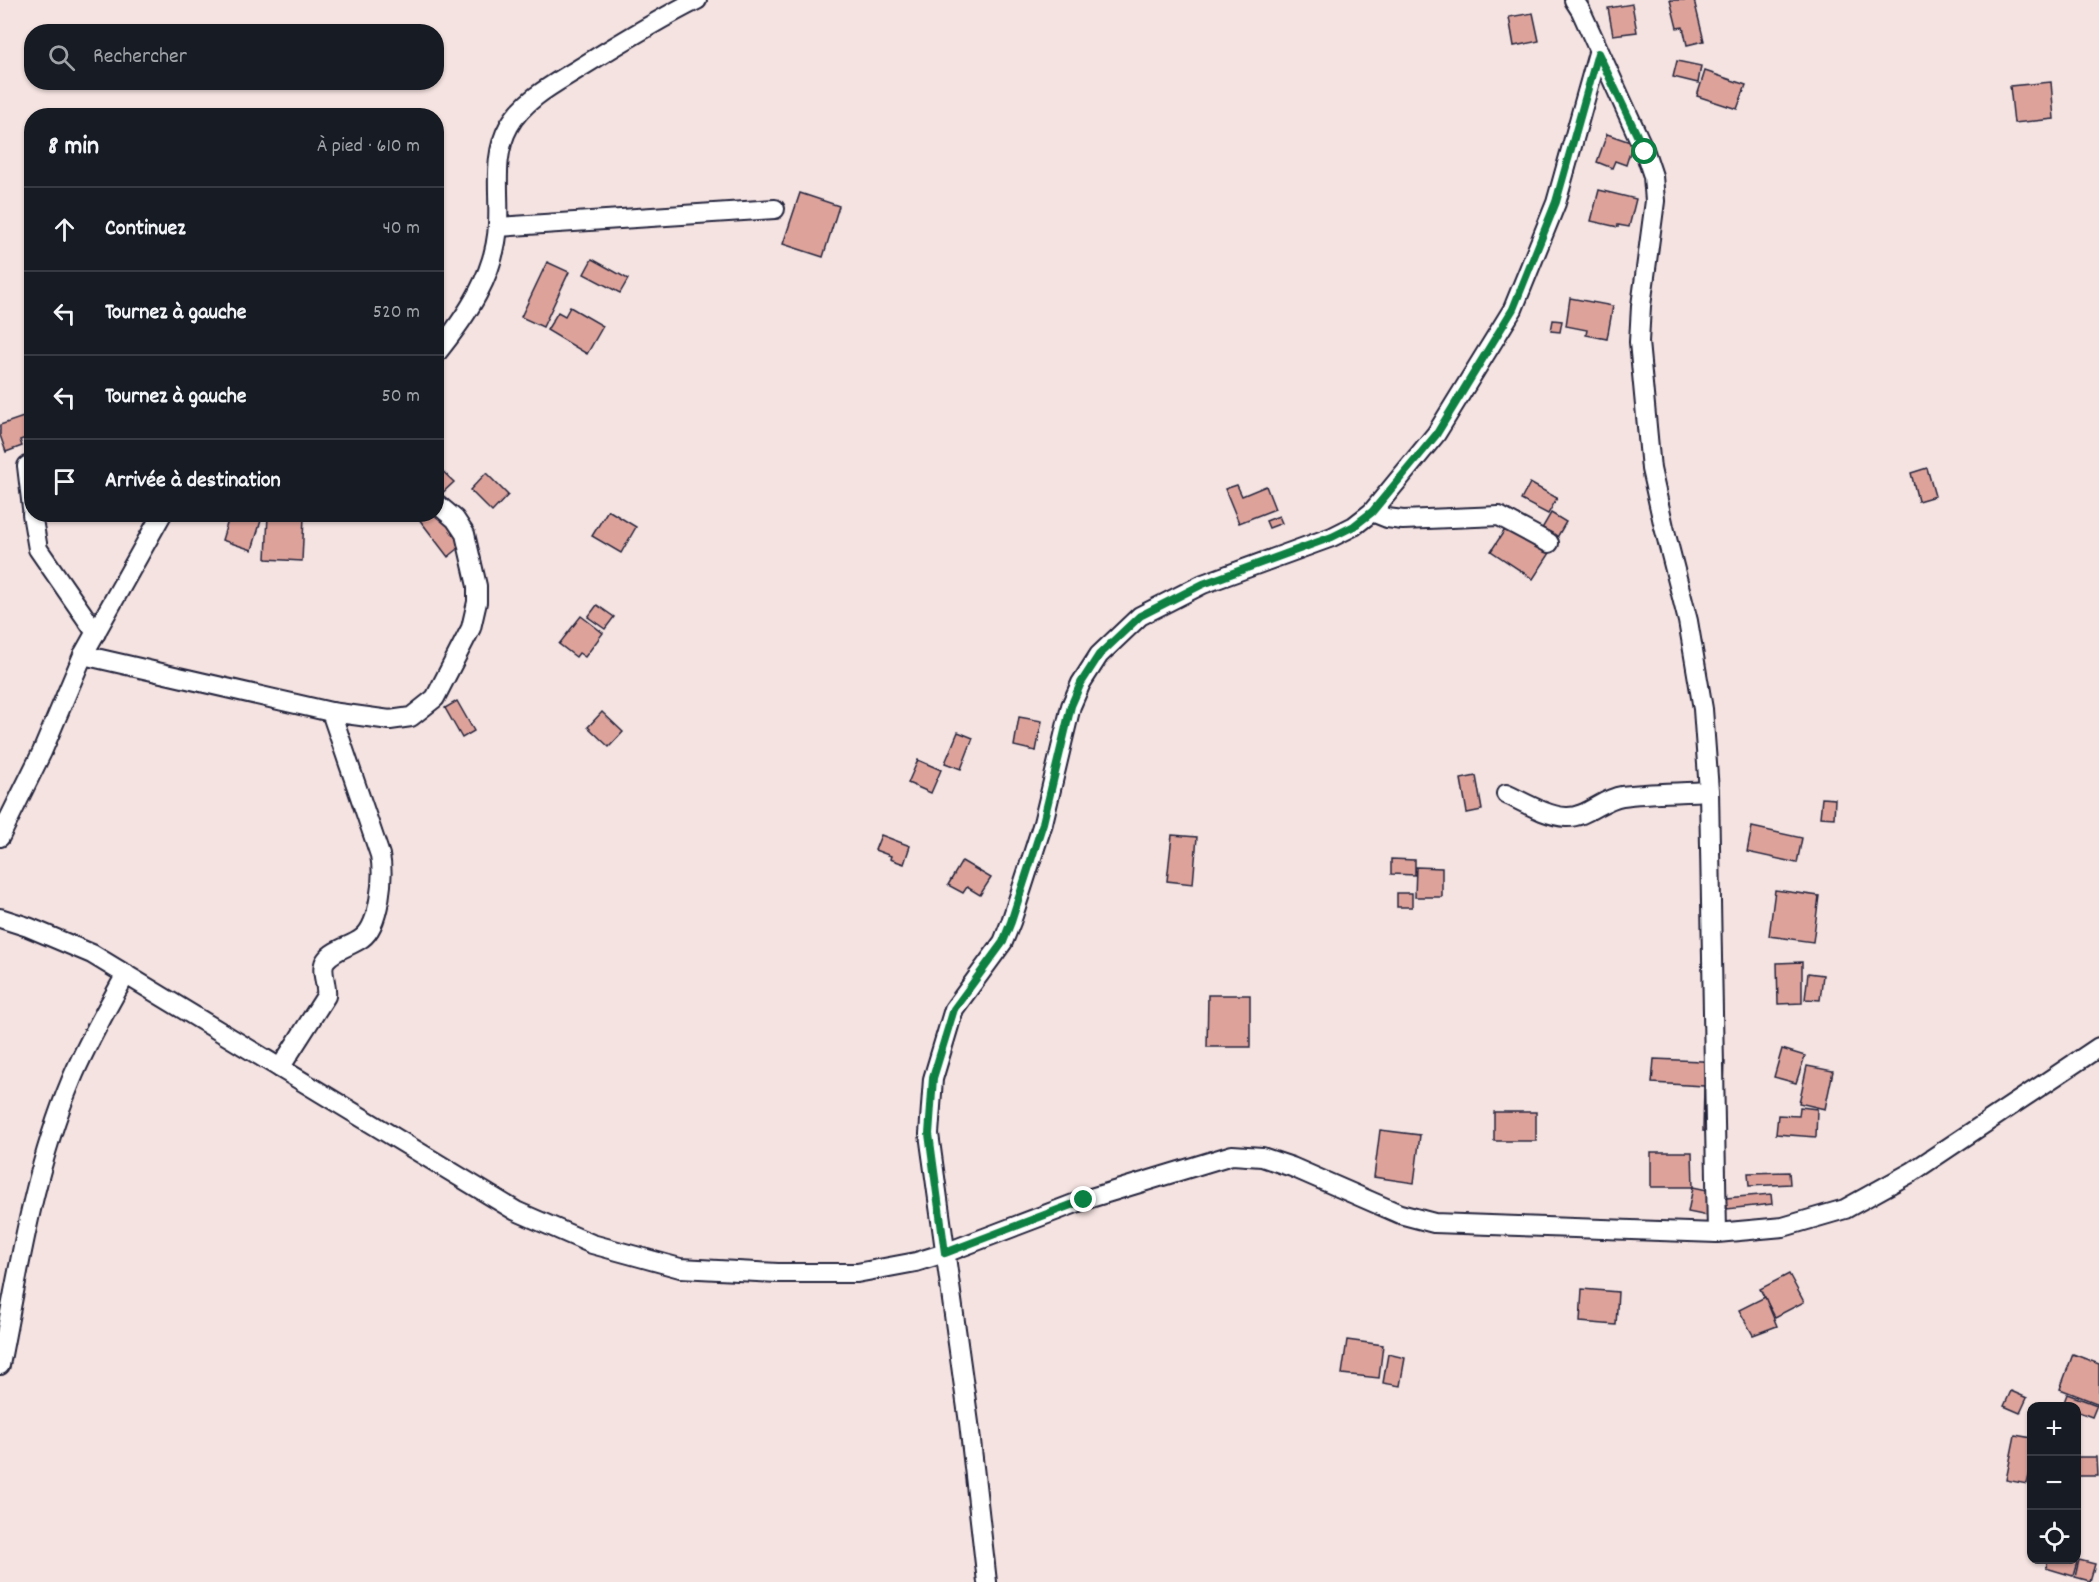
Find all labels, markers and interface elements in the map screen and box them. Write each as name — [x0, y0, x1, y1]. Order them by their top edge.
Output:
search box — [24, 24, 444, 90]
icon: search — [45, 41, 78, 74]
text: Rechercher — [93, 42, 187, 73]
text: 8 min — [48, 129, 99, 166]
text: À pied · 610 m — [317, 133, 420, 161]
route start — [1631, 138, 1657, 164]
icon: ahead — [48, 213, 81, 246]
text: Continuez — [105, 214, 186, 245]
text: 40 m — [382, 215, 420, 243]
icon: left — [48, 297, 81, 330]
text: Tournez à gauche — [105, 298, 247, 329]
text: 520 m — [373, 299, 420, 327]
icon: left — [48, 381, 81, 414]
text: Tournez à gauche — [105, 382, 247, 413]
text: 50 m — [382, 383, 420, 411]
icon: arrive — [48, 465, 81, 498]
text: Arrivée à destination — [105, 466, 281, 497]
route end — [1070, 1186, 1096, 1212]
map controls — [2027, 1402, 2081, 1564]
button: + — [2027, 1402, 2081, 1456]
button: − — [2027, 1456, 2081, 1510]
button: locate — [2027, 1510, 2081, 1564]

